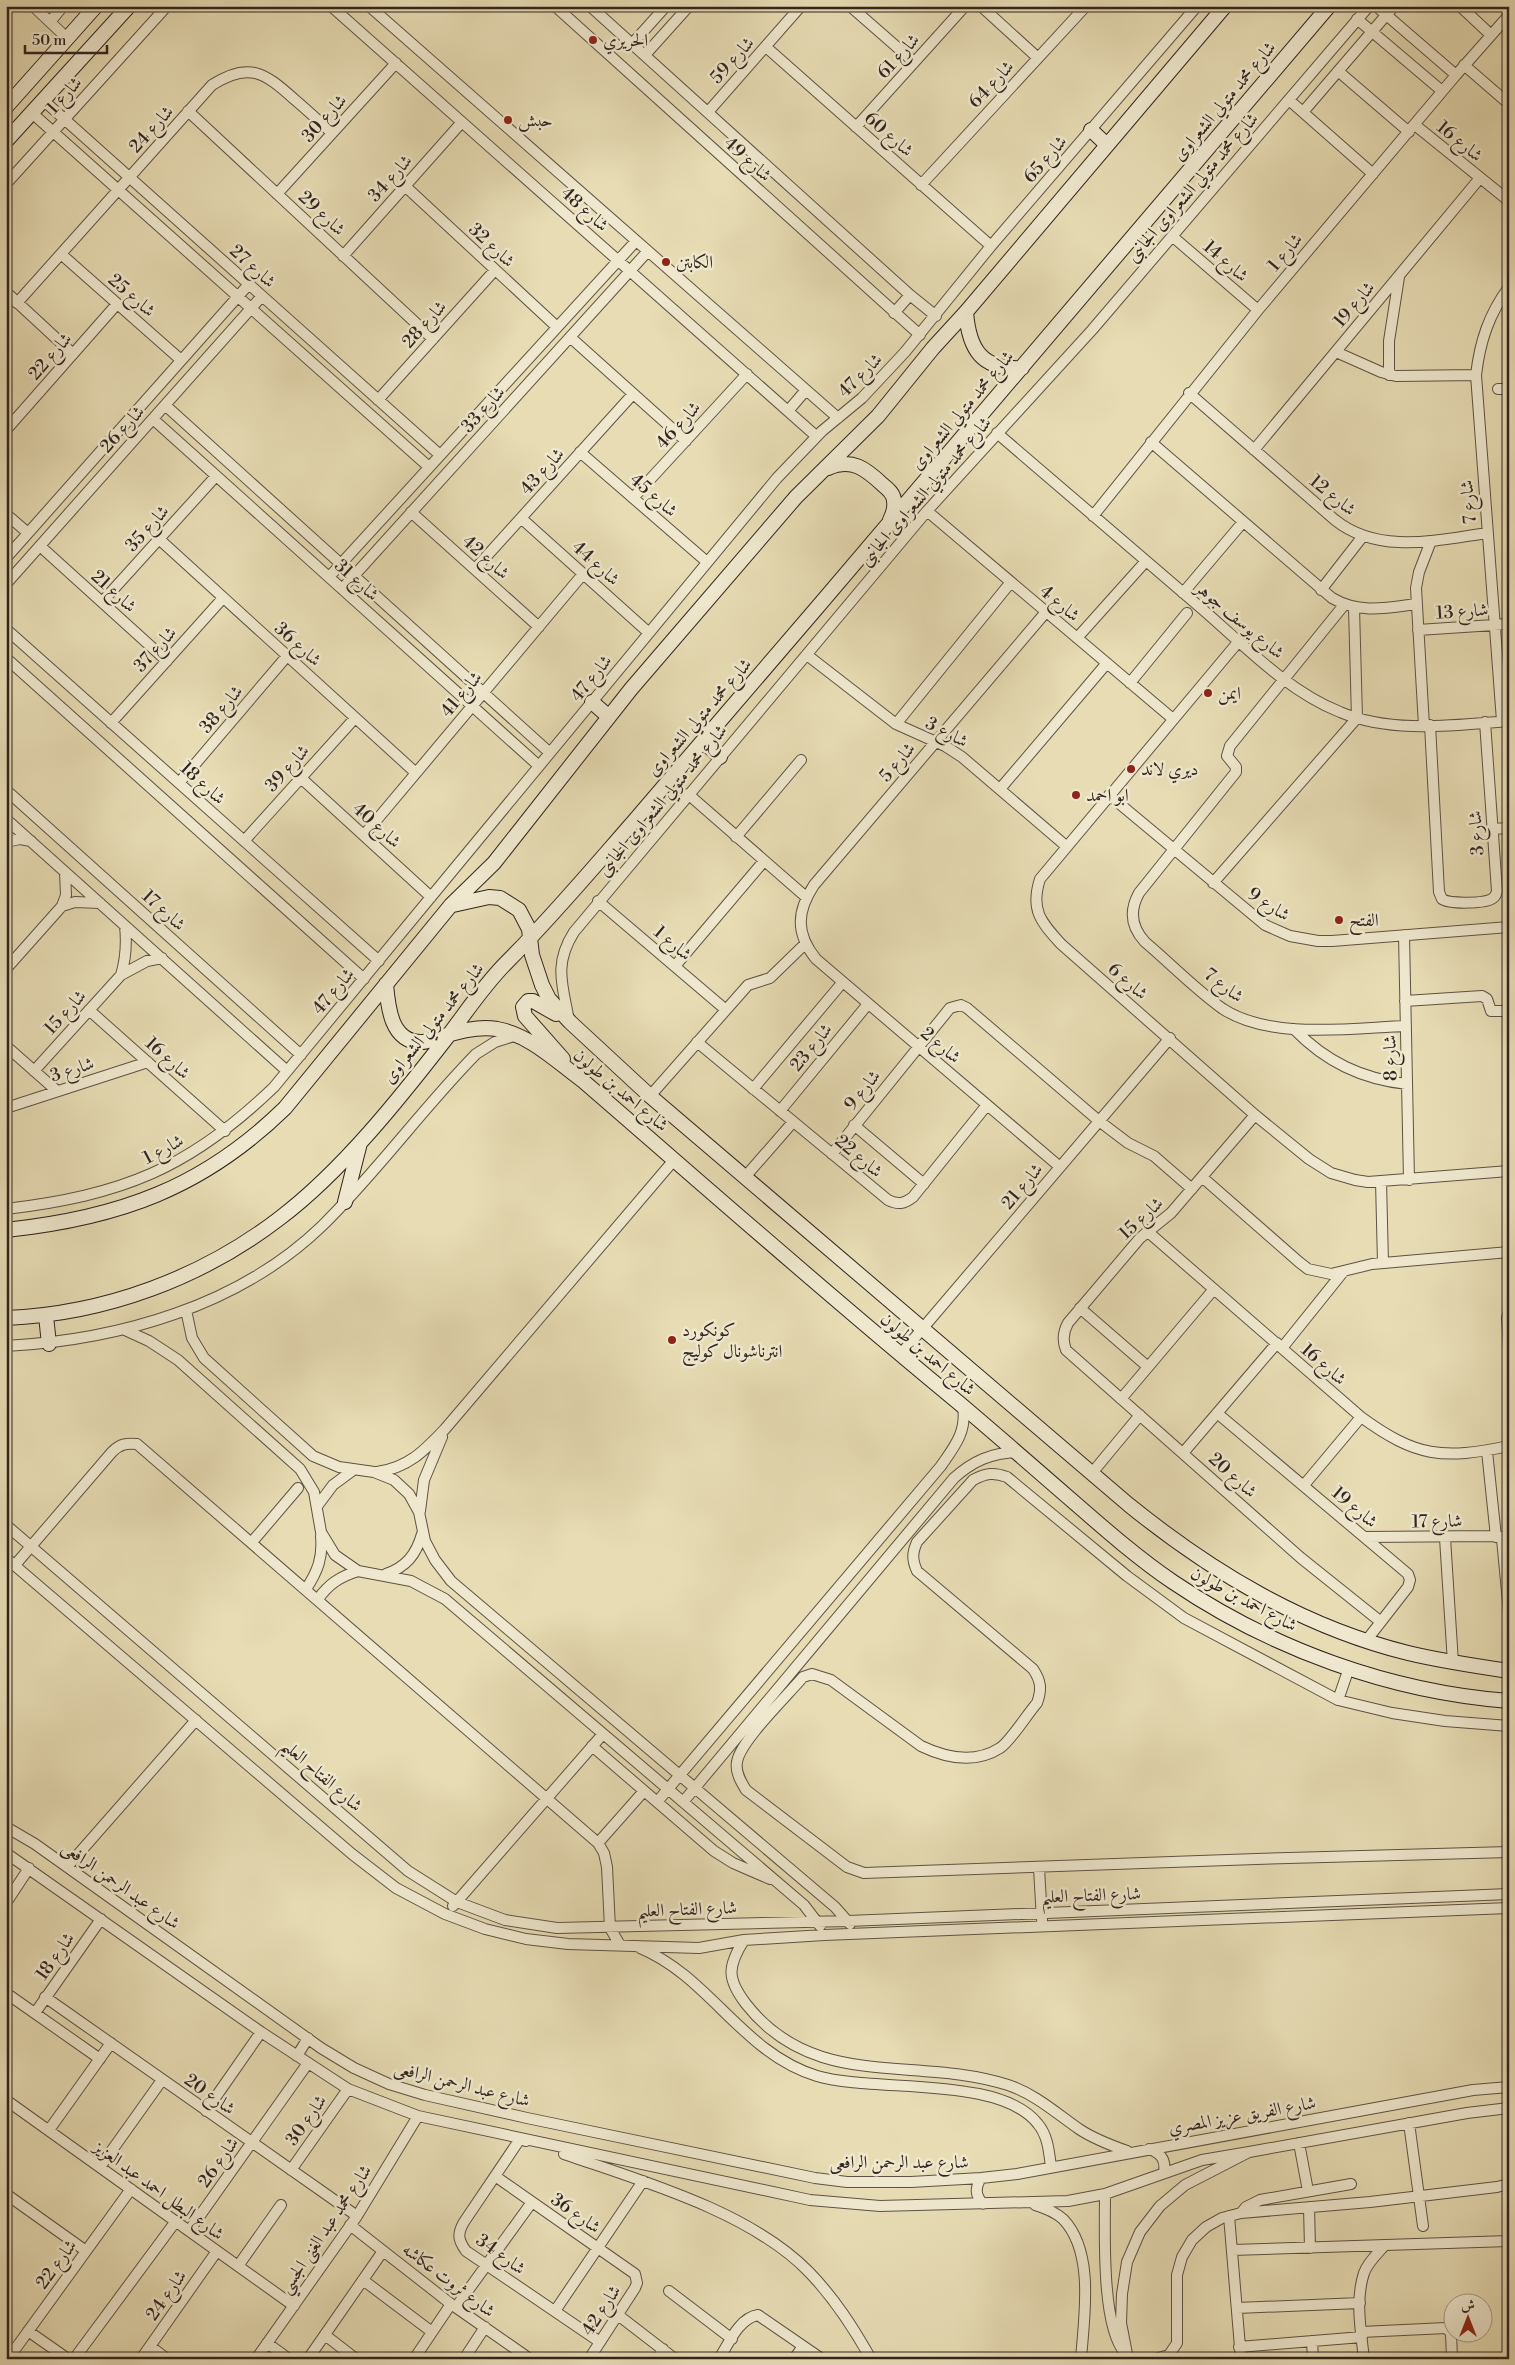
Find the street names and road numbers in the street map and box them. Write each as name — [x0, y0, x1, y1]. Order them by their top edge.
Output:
street label: شارع 61 — [872, 29, 927, 86]
street label: شارع 59 — [705, 32, 762, 91]
street label: شارع محمد متولي الشعراوى — [1168, 37, 1284, 168]
street label: شارع 64 — [964, 56, 1021, 115]
street label: شارع 1 — [42, 72, 89, 121]
street label: شارع 30 — [297, 90, 354, 149]
street label: شارع 24 — [124, 101, 181, 160]
street label: شارع 60 — [857, 107, 918, 164]
street label: شارع محمد متولي الشعراوى الجانبى — [1121, 108, 1266, 269]
street label: شارع 16 — [1430, 116, 1488, 169]
street label: شارع 65 — [1018, 131, 1075, 190]
street label: شارع 49 — [717, 132, 776, 189]
street label: شارع 34 — [363, 150, 420, 209]
street label: شارع 48 — [554, 182, 613, 239]
street label: شارع 29 — [291, 186, 350, 243]
street label: شارع 32 — [462, 218, 520, 275]
street label: شارع 1 — [1263, 229, 1310, 278]
street label: شارع 14 — [1196, 235, 1253, 290]
street label: شارع 27 — [223, 240, 281, 295]
street label: شارع 25 — [101, 269, 160, 324]
street label: شارع 19 — [1329, 277, 1383, 334]
street label: شارع 28 — [397, 296, 454, 355]
street label: شارع 22 — [23, 328, 80, 387]
street label: شارع محمد متولي الشعراوى — [906, 346, 1022, 477]
street label: شارع 47 — [833, 348, 890, 405]
street label: شارع 33 — [456, 381, 512, 439]
street label: شارع 46 — [651, 397, 708, 456]
street label: شارع 26 — [95, 401, 152, 460]
street label: شارع محمد متولي الشعراوى الجانبى — [854, 412, 999, 573]
street label: شارع 43 — [515, 443, 572, 502]
street label: شارع 45 — [623, 468, 682, 525]
street label: شارع 12 — [1303, 470, 1361, 523]
street label: شارع 7 — [1455, 479, 1485, 525]
street label: شارع 35 — [120, 500, 176, 558]
street label: شارع 42 — [455, 530, 514, 587]
street label: شارع 44 — [565, 536, 624, 593]
street label: شارع 31 — [328, 554, 384, 609]
street label: شارع 21 — [84, 565, 141, 620]
street label: شارع يوسف جوهر — [1187, 575, 1289, 666]
street label: شارع 4 — [1033, 580, 1085, 629]
street label: شارع 13 — [1435, 598, 1489, 628]
street label: شارع 36 — [267, 617, 326, 674]
street label: شارع 37 — [129, 622, 184, 679]
street label: شارع 47 — [565, 650, 620, 708]
street label: شارع محمد متولي الشعراوى — [642, 653, 759, 783]
street label: شارع 41 — [435, 666, 490, 724]
street label: شارع 38 — [195, 680, 250, 740]
street label: شارع 3 — [920, 712, 972, 756]
street label: شارع محمد متولي الشعراوى الجانبى — [592, 720, 735, 883]
street label: شارع 5 — [874, 738, 923, 789]
street label: شارع 39 — [260, 740, 317, 799]
street label: شارع 18 — [173, 757, 230, 812]
street label: شارع 40 — [346, 798, 406, 855]
street label: شارع 3 — [1463, 810, 1493, 856]
street label: شارع 9 — [1242, 882, 1294, 929]
street label: شارع 17 — [135, 885, 190, 938]
street label: شارع 1 — [647, 921, 696, 968]
street label: شارع محمد متولي الشعراوى — [377, 958, 492, 1091]
street label: شارع 6 — [1101, 958, 1153, 1007]
street label: شارع 47 — [307, 963, 362, 1021]
street label: شارع 7 — [1197, 963, 1248, 1010]
street label: شارع 15 — [39, 985, 94, 1042]
street label: شارع 23 — [785, 1019, 840, 1078]
street label: شارع 2 — [914, 1022, 965, 1071]
street label: شارع 16 — [138, 1032, 195, 1087]
street label: شارع 8 — [1379, 1035, 1405, 1081]
street label: شارع احمد بن طولون — [566, 1044, 673, 1139]
street label: شارع 3 — [47, 1052, 98, 1090]
street label: شارع 9 — [839, 1065, 888, 1117]
street label: شارع 1 — [139, 1129, 189, 1172]
street label: شارع 22 — [828, 1130, 887, 1185]
street label: شارع 21 — [996, 1159, 1051, 1216]
street label: شارع 15 — [1114, 1192, 1170, 1247]
street label: شارع احمد بن طولون — [873, 1308, 980, 1403]
street label: شارع 16 — [1294, 1338, 1351, 1393]
street label: شارع 20 — [1202, 1448, 1262, 1505]
street label: شارع 19 — [1325, 1482, 1382, 1536]
street label: شارع 17 — [1411, 1510, 1463, 1536]
street label: شارع احمد بن طولون — [1185, 1562, 1301, 1640]
street label: شارع الفتاح العليم — [272, 1734, 367, 1821]
street label: شارع عبد الرحمن الرافعى — [55, 1836, 184, 1937]
street label: شارع الفتاح العليم — [1041, 1882, 1142, 1915]
street label: شارع الفتاح العليم — [637, 1896, 738, 1929]
street label: شارع 18 — [31, 1928, 83, 1986]
street label: شارع عبد الرحمن الرافعى — [391, 2056, 532, 2115]
street label: شارع 20 — [178, 2069, 240, 2123]
street label: شارع 30 — [281, 2090, 335, 2152]
street label: شارع الفريق عزيز المصري — [1167, 2091, 1318, 2143]
street label: شارع 26 — [193, 2133, 246, 2194]
street label: شارع البطل احمد عبد العزيز — [86, 2134, 229, 2248]
street label: شارع عبد الرحمن الرافعى — [829, 2151, 969, 2177]
street label: شارع محمد عبد الغنى الجسي — [274, 2160, 381, 2301]
street label: شارع 36 — [545, 2188, 605, 2241]
street label: شارع 34 — [470, 2229, 530, 2283]
street label: شارع 22 — [31, 2235, 84, 2295]
street label: شارع ثروت عكاشه — [396, 2238, 500, 2325]
street label: شارع 24 — [141, 2266, 194, 2327]
street label: شارع 42 — [577, 2281, 629, 2342]

